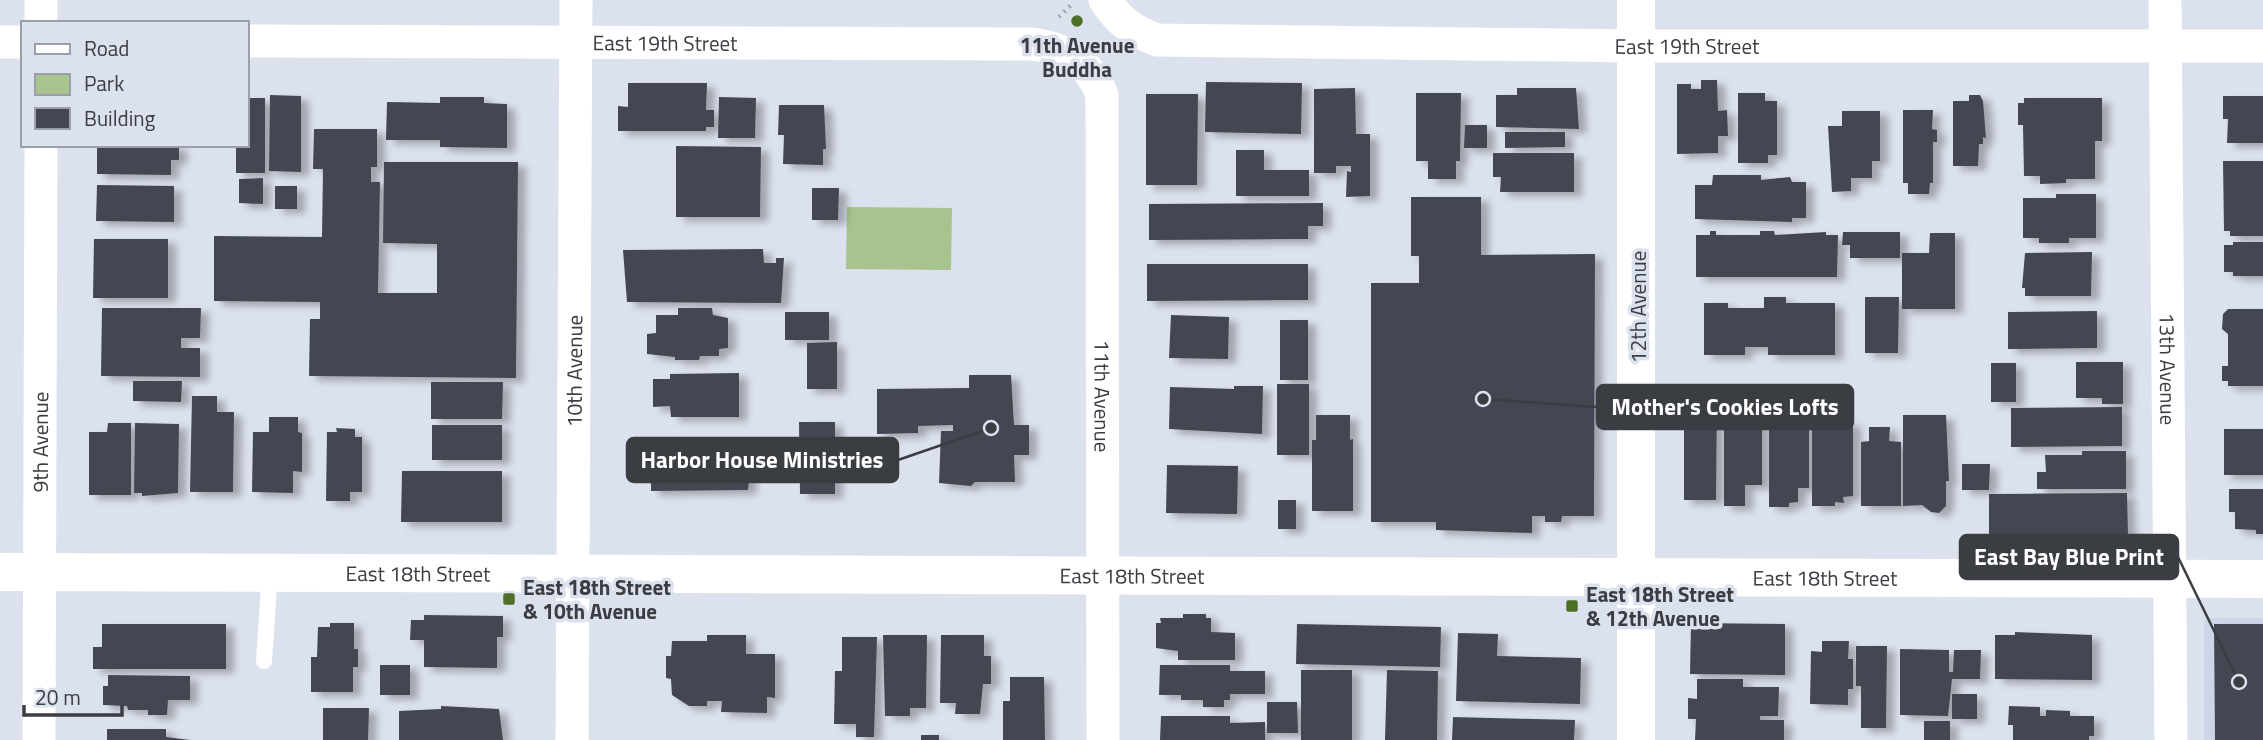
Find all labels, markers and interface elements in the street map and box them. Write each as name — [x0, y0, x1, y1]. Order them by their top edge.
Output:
marker: 11th Avenue Buddha — [1069, 13, 1085, 29]
legend — [21, 21, 248, 147]
street label: East 19th Street — [592, 26, 738, 59]
place label: 11th Avenue Buddha — [1020, 29, 1134, 85]
street label: East 19th Street — [1614, 30, 1760, 62]
text: Road — [84, 32, 129, 64]
text: Park — [84, 67, 124, 99]
text: Building — [84, 102, 156, 134]
street label: 12th Avenue — [1622, 251, 1654, 363]
street label: 13th Avenue — [2152, 313, 2184, 425]
street label: 10th Avenue — [558, 315, 590, 427]
street label: 11th Avenue — [1086, 340, 1119, 452]
callout: Mother's Cookies Lofts — [1597, 385, 1853, 429]
text: Mother's Cookies Lofts — [1611, 389, 1839, 424]
street label: 9th Avenue — [24, 392, 56, 492]
callout: Harbor House Ministries — [627, 438, 898, 482]
text: Harbor House Ministries — [641, 442, 884, 477]
callout: East Bay Blue Print — [1960, 535, 2178, 579]
text: East Bay Blue Print — [1974, 539, 2164, 574]
street label: East 18th Street — [345, 557, 491, 590]
street label: East 18th Street — [1059, 559, 1205, 592]
street label: East 18th Street — [1752, 561, 1898, 594]
place label: East 18th Street & 10th Avenue — [523, 571, 671, 627]
place label: East 18th Street & 12th Avenue — [1586, 578, 1734, 634]
marker: East 18th Street & 10th Avenue — [501, 591, 517, 607]
marker: East 18th Street & 12th Avenue — [1564, 598, 1580, 614]
scale bar — [24, 674, 122, 718]
text: 20 m — [35, 681, 81, 713]

